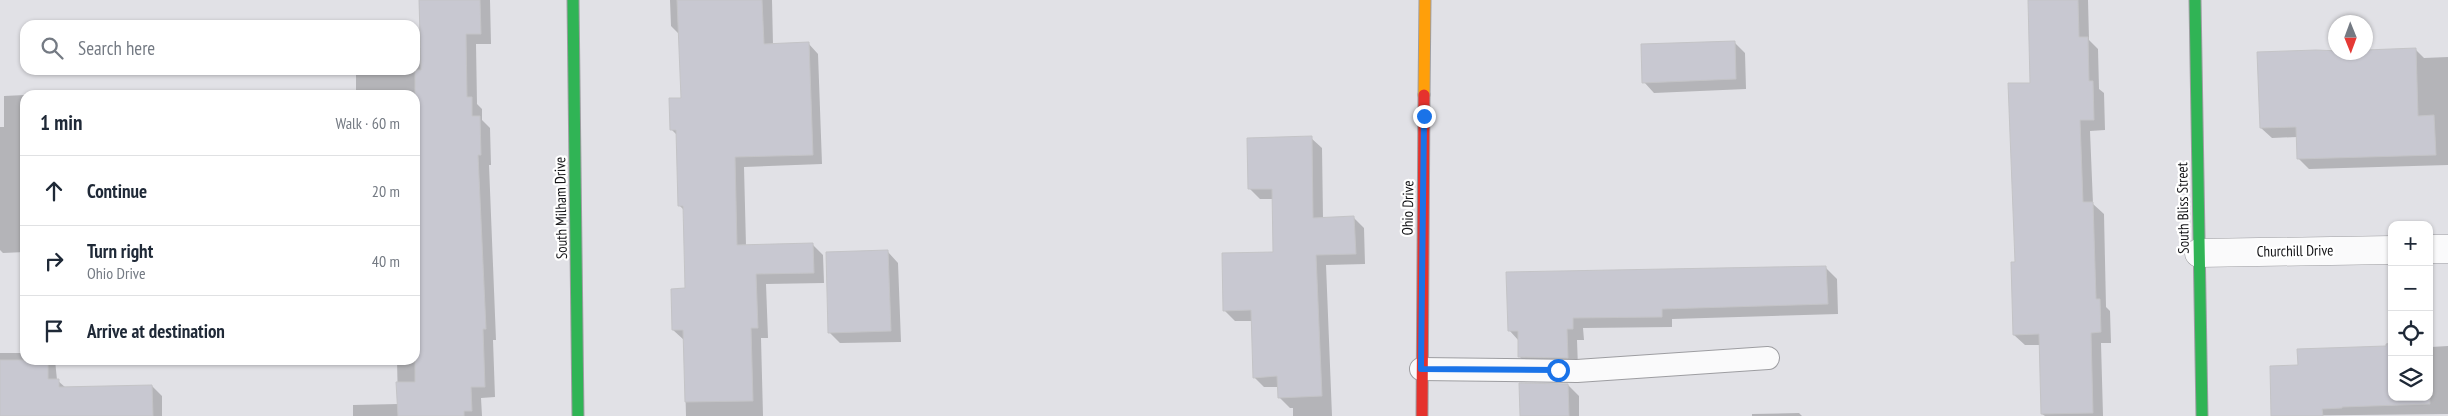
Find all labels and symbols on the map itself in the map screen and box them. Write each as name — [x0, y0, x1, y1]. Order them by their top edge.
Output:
north arrow — [2328, 15, 2373, 60]
route end — [1413, 105, 1436, 128]
street label: South Milham Drive — [550, 157, 571, 259]
street label: South Bliss Street — [2172, 162, 2193, 254]
street label: Ohio Drive — [1398, 180, 1417, 236]
street label: Churchill Drive — [2256, 240, 2334, 261]
route start — [1547, 359, 1570, 382]

